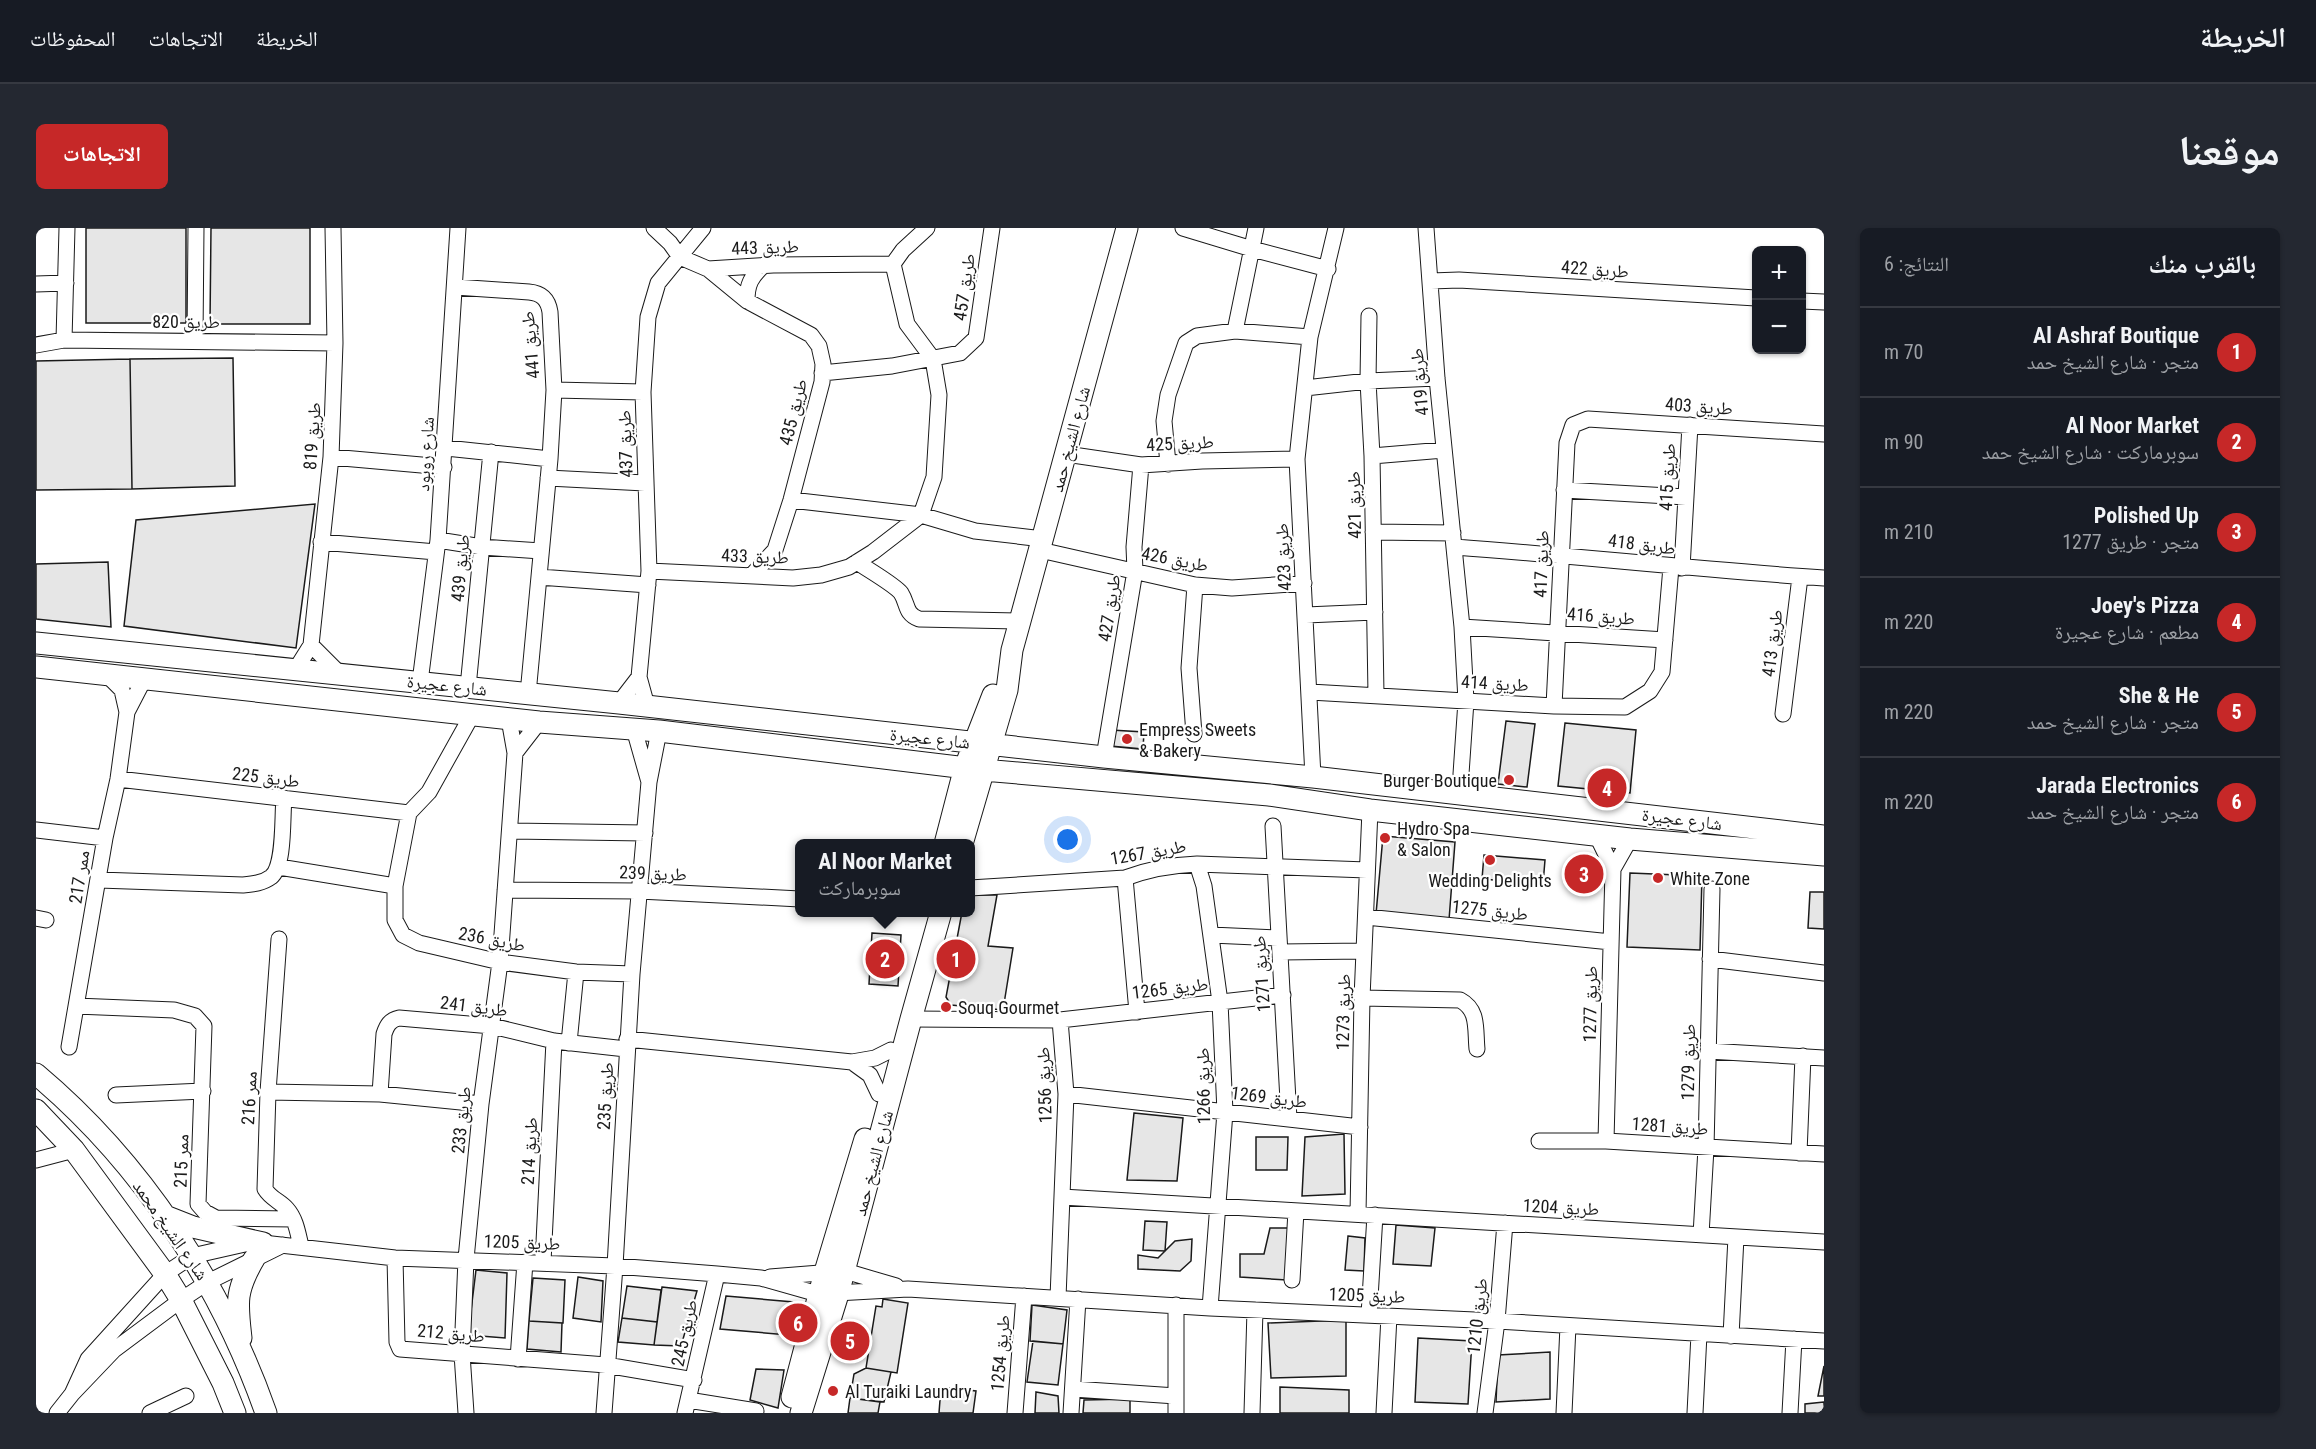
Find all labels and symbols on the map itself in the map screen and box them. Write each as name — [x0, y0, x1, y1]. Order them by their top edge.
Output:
street label: طريق 443 — [731, 235, 799, 260]
street label: طريق 457 — [949, 252, 980, 322]
street label: طريق 422 — [1560, 256, 1629, 283]
street label: طريق 441 — [517, 310, 544, 380]
street label: طريق 820 — [152, 311, 220, 333]
street label: طريق 419 — [1406, 347, 1433, 417]
street label: طريق 435 — [775, 377, 812, 448]
street label: شارع الشيخ حمد — [1046, 384, 1096, 495]
street label: طريق 403 — [1664, 393, 1733, 420]
street label: طريق 819 — [299, 402, 326, 471]
street label: طريق 437 — [613, 410, 638, 478]
street label: شارع روبود — [412, 416, 439, 492]
street label: طريق 425 — [1146, 431, 1214, 456]
street label: طريق 415 — [1655, 443, 1680, 511]
street label: طريق 421 — [1343, 471, 1366, 539]
street label: طريق 423 — [1271, 523, 1296, 591]
street label: طريق 418 — [1607, 529, 1677, 560]
street label: طريق 417 — [1529, 530, 1554, 598]
street label: طريق 439 — [447, 533, 474, 603]
street label: طريق 426 — [1140, 542, 1210, 577]
street label: طريق 433 — [721, 544, 789, 569]
street label: طريق 427 — [1093, 573, 1126, 643]
street label: طريق 416 — [1566, 603, 1635, 630]
street label: طريق 413 — [1757, 608, 1788, 678]
street label: شارع عجيرة — [406, 670, 488, 701]
street label: طريق 414 — [1461, 671, 1529, 696]
place label: Empress Sweets & Bakery — [1139, 719, 1256, 761]
street label: شارع عجيرة — [889, 723, 971, 754]
marker: Empress Sweets & Bakery — [1120, 732, 1134, 746]
street label: طريق 225 — [231, 762, 301, 793]
pin: 4 — [1588, 766, 1626, 810]
place label: Burger Boutique — [1383, 770, 1497, 791]
marker: Burger Boutique — [1502, 773, 1516, 787]
street label: شارع عجيرة — [1641, 804, 1723, 835]
place label: Hydro Spa & Salon — [1397, 818, 1470, 860]
your location — [1053, 825, 1082, 854]
marker: Hydro Spa & Salon — [1378, 831, 1392, 845]
street label: طريق 1267 — [1108, 835, 1188, 870]
street label: ممر 217 — [64, 849, 94, 905]
pin: 3 — [1564, 852, 1604, 896]
marker: Wedding Delights — [1483, 853, 1497, 867]
street label: طريق 239 — [619, 861, 687, 886]
place label: White Zone — [1670, 868, 1750, 889]
place label: Wedding Delights — [1428, 870, 1552, 891]
marker: White Zone — [1651, 871, 1665, 885]
street label: طريق 1275 — [1451, 896, 1529, 925]
street label: طريق 236 — [457, 922, 527, 957]
street label: طريق 1271 — [1248, 935, 1275, 1013]
pin: 2 — [866, 936, 904, 982]
pin: 1 — [936, 936, 976, 982]
street label: طريق 1277 — [1579, 966, 1602, 1042]
street label: طريق 1265 — [1131, 973, 1209, 1004]
street label: طريق 1273 — [1332, 974, 1355, 1050]
street label: طريق 241 — [439, 991, 509, 1022]
place label: Souq Gourmet — [958, 997, 1059, 1018]
marker: Souq Gourmet — [939, 1000, 953, 1014]
street label: طريق 1279 — [1677, 1024, 1700, 1100]
street label: طريق 1256 — [1032, 1046, 1057, 1124]
street label: طريق 1266 — [1192, 1048, 1215, 1124]
street label: طريق 235 — [593, 1062, 618, 1130]
street label: ممر 216 — [237, 1071, 261, 1125]
street label: طريق 1269 — [1230, 1082, 1308, 1113]
street label: طريق 233 — [447, 1085, 476, 1155]
street label: شارع الشيخ حمد — [849, 1108, 899, 1219]
street label: طريق 1281 — [1631, 1113, 1709, 1140]
street label: طريق 214 — [517, 1117, 542, 1185]
street label: ممر 215 — [170, 1134, 192, 1188]
street label: شارع الشيخ محمد — [127, 1176, 213, 1285]
street label: طريق 1204 — [1522, 1195, 1600, 1220]
street label: طريق 1205 — [483, 1230, 561, 1255]
street label: طريق 1210 — [1463, 1277, 1492, 1355]
street label: طريق 1205 — [1328, 1283, 1406, 1308]
street label: طريق 245 — [667, 1298, 702, 1368]
pin: 6 — [778, 1300, 818, 1346]
street label: طريق 1254 — [986, 1314, 1015, 1392]
pin: 5 — [830, 1318, 870, 1364]
street label: طريق 212 — [416, 1320, 486, 1347]
place label: Al Turaiki Laundry — [845, 1381, 972, 1402]
marker: Al Turaiki Laundry — [826, 1384, 840, 1398]

